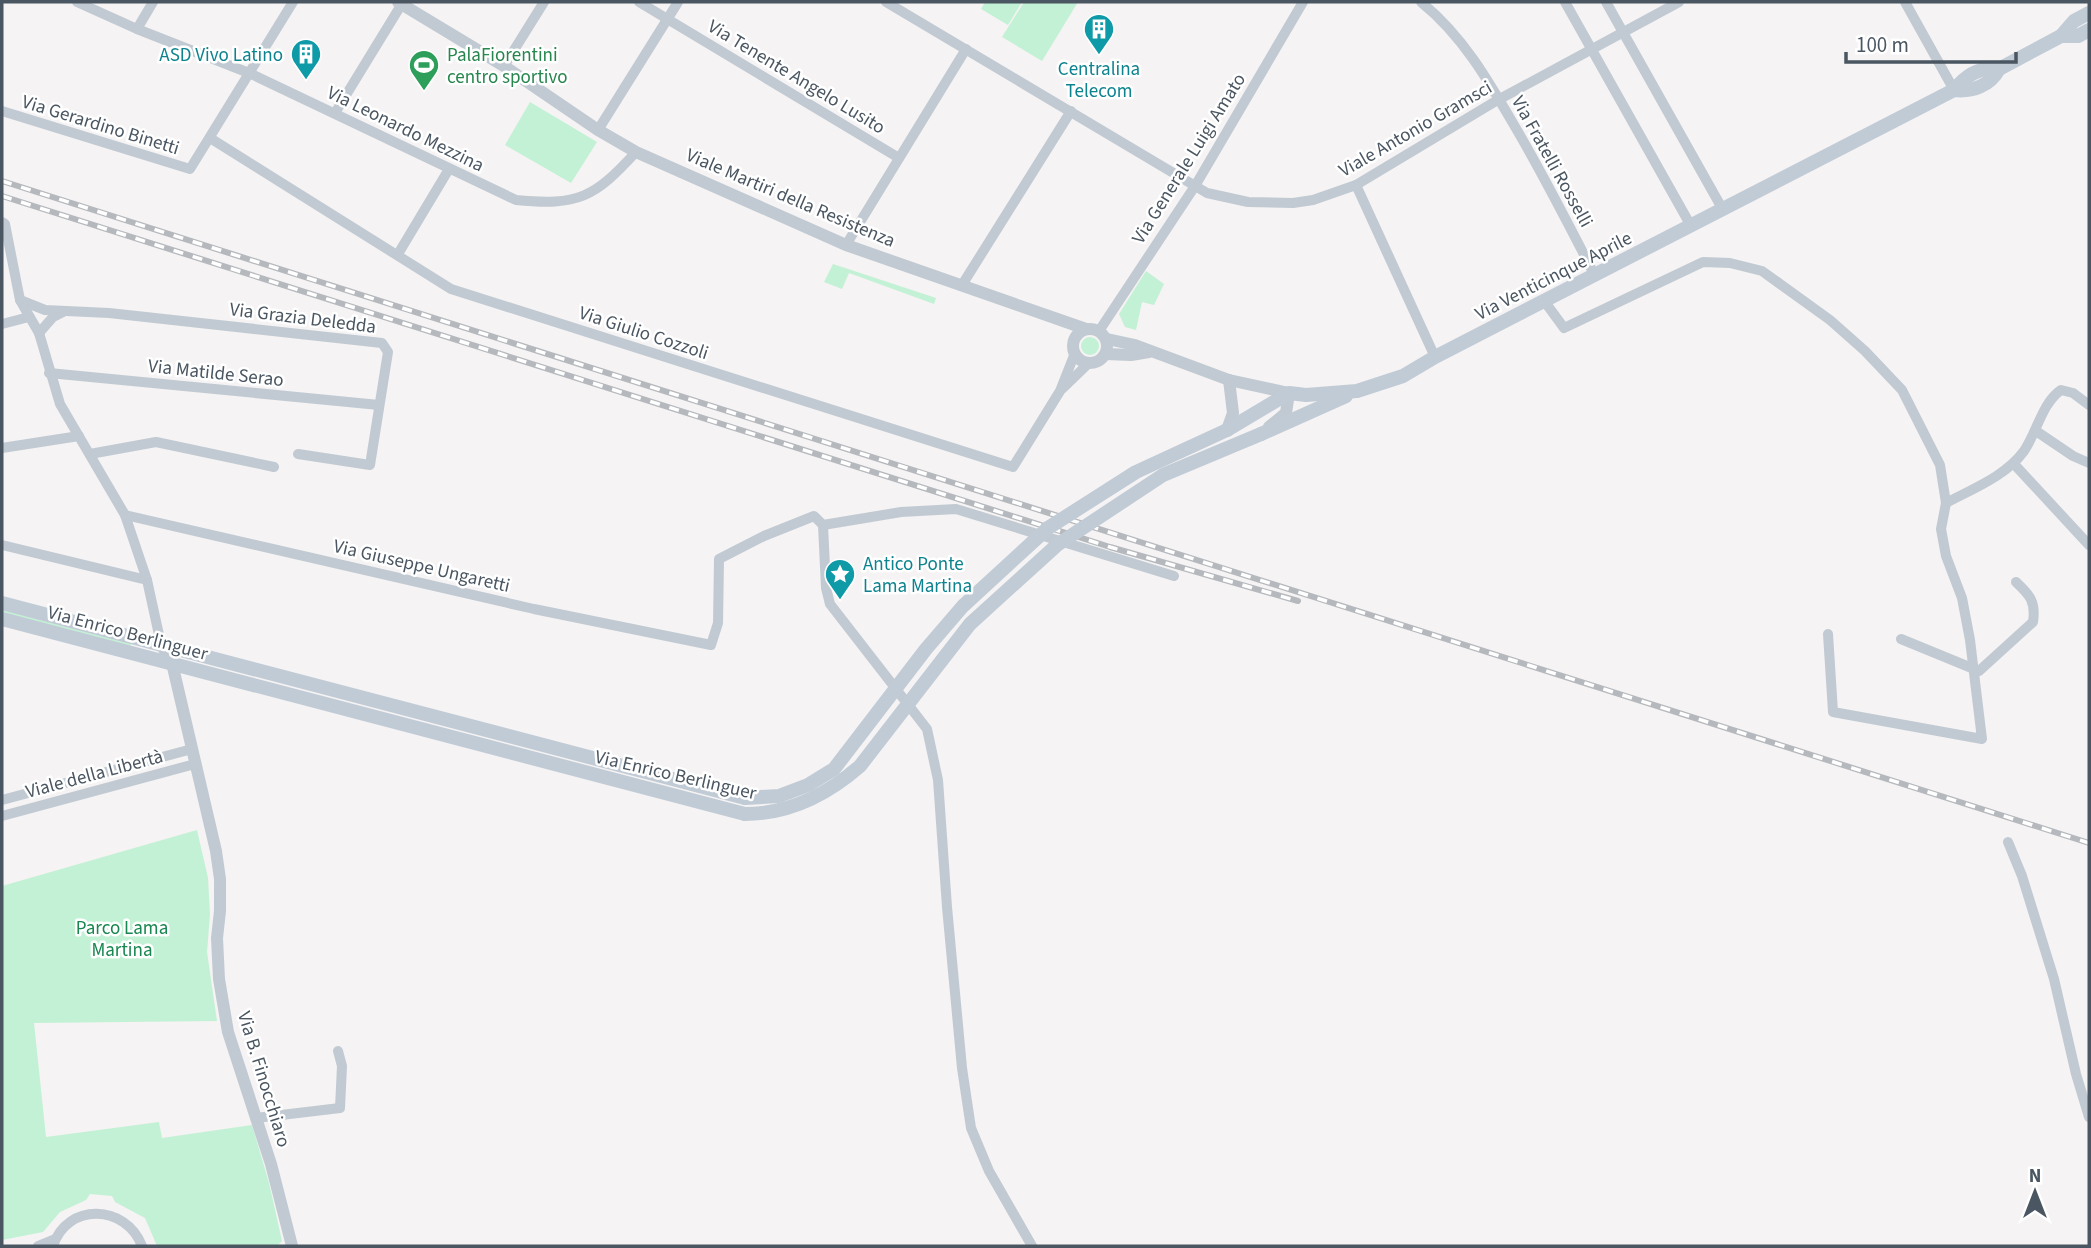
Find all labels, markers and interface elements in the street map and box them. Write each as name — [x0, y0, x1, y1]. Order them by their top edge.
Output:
building icon: Centralina Telecom — [1082, 12, 1116, 56]
street label: Via Tenente Angelo Lusito — [702, 14, 890, 141]
scale bar — [1846, 21, 2016, 65]
text: 100 m — [1856, 30, 1909, 60]
building icon: ASD Vivo Latino — [289, 37, 323, 81]
place label: ASD Vivo Latino — [159, 42, 283, 69]
place label: PalaFiorentini centro sportivo — [447, 42, 568, 91]
sports icon: PalaFiorentini centro sportivo — [407, 48, 441, 92]
place label: Centralina Telecom — [1058, 56, 1140, 105]
street label: Via Generale Luigi Amato — [1126, 68, 1253, 249]
street label: Viale Antonio Gramsci — [1334, 74, 1497, 184]
street label: Via Leonardo Mezzina — [322, 80, 488, 179]
street label: Via Gerardino Binetti — [18, 89, 183, 162]
street label: Via Fratelli Rosselli — [1504, 91, 1599, 232]
street label: Viale Martiri della Resistenza — [682, 142, 899, 255]
street label: Via Venticinque Aprile — [1471, 225, 1637, 328]
street label: Via Grazia Deledda — [228, 296, 378, 341]
street label: Via Giulio Cozzoli — [575, 300, 712, 367]
street label: Via Matilde Serao — [147, 353, 285, 394]
street label: Via Giuseppe Ungaretti — [331, 533, 513, 600]
place label: Antico Ponte Lama Martina — [863, 551, 972, 600]
place icon: Antico Ponte Lama Martina — [823, 557, 857, 601]
street label: Via Enrico Berlinguer — [44, 599, 211, 668]
street label: Viale della Libertà — [23, 743, 166, 806]
street label: Via Enrico Berlinguer — [592, 744, 759, 807]
park label: Parco Lama Martina — [76, 915, 168, 964]
street label: Via B. Finocchiaro — [230, 1008, 297, 1151]
north arrow — [2000, 1157, 2070, 1227]
text: N — [2029, 1163, 2041, 1190]

